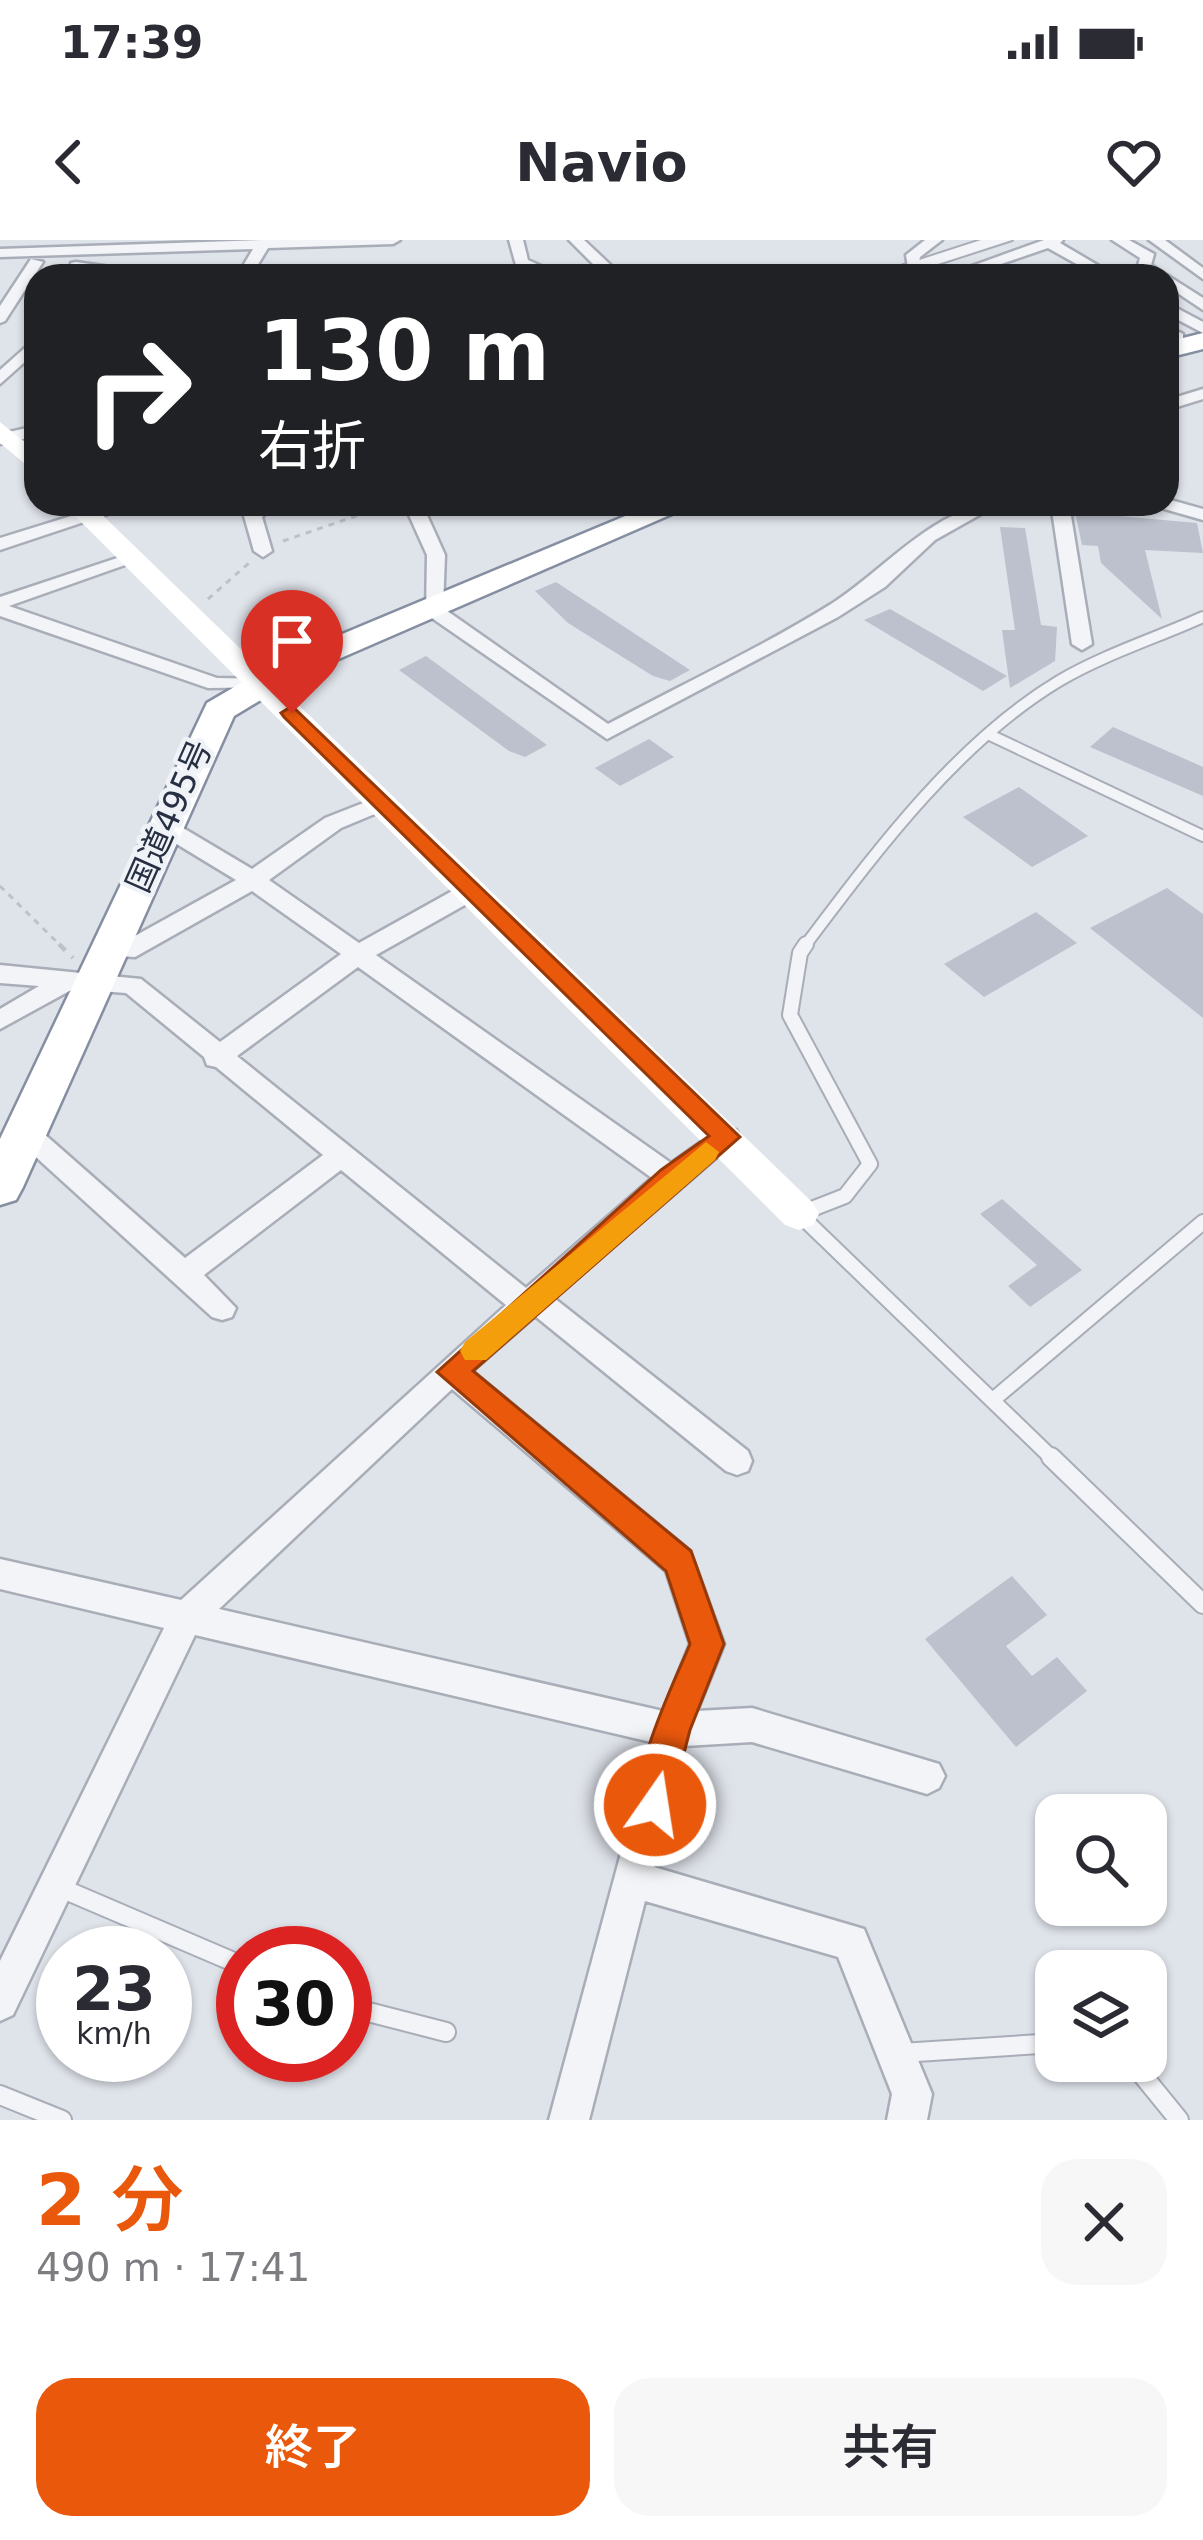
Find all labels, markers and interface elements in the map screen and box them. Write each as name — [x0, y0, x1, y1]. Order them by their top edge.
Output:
text: 17:39 — [60, 16, 203, 69]
icon: back — [36, 129, 102, 195]
icon: heart — [1101, 129, 1167, 195]
text: Navio — [515, 131, 688, 194]
text: 130 m — [258, 302, 550, 400]
icon: right — [60, 312, 216, 468]
text: 右折 — [258, 415, 366, 478]
pin — [241, 590, 343, 713]
icon: arrive — [259, 608, 325, 674]
street label: 国道495号 — [118, 734, 220, 898]
position arrow — [592, 1742, 718, 1868]
map controls — [1035, 1794, 1167, 2082]
button: search — [1035, 1794, 1167, 1926]
speed limit sign: 30 — [216, 1926, 372, 2082]
button: layers — [1035, 1950, 1167, 2082]
text: 23 — [72, 1954, 156, 2024]
text: km/h — [76, 2016, 152, 2051]
text: 2 分 — [36, 2158, 183, 2242]
button: close — [1041, 2159, 1167, 2285]
text: 490 m · 17:41 — [36, 2245, 310, 2290]
button: 終了 — [36, 2378, 590, 2516]
button: 共有 — [614, 2378, 1167, 2516]

